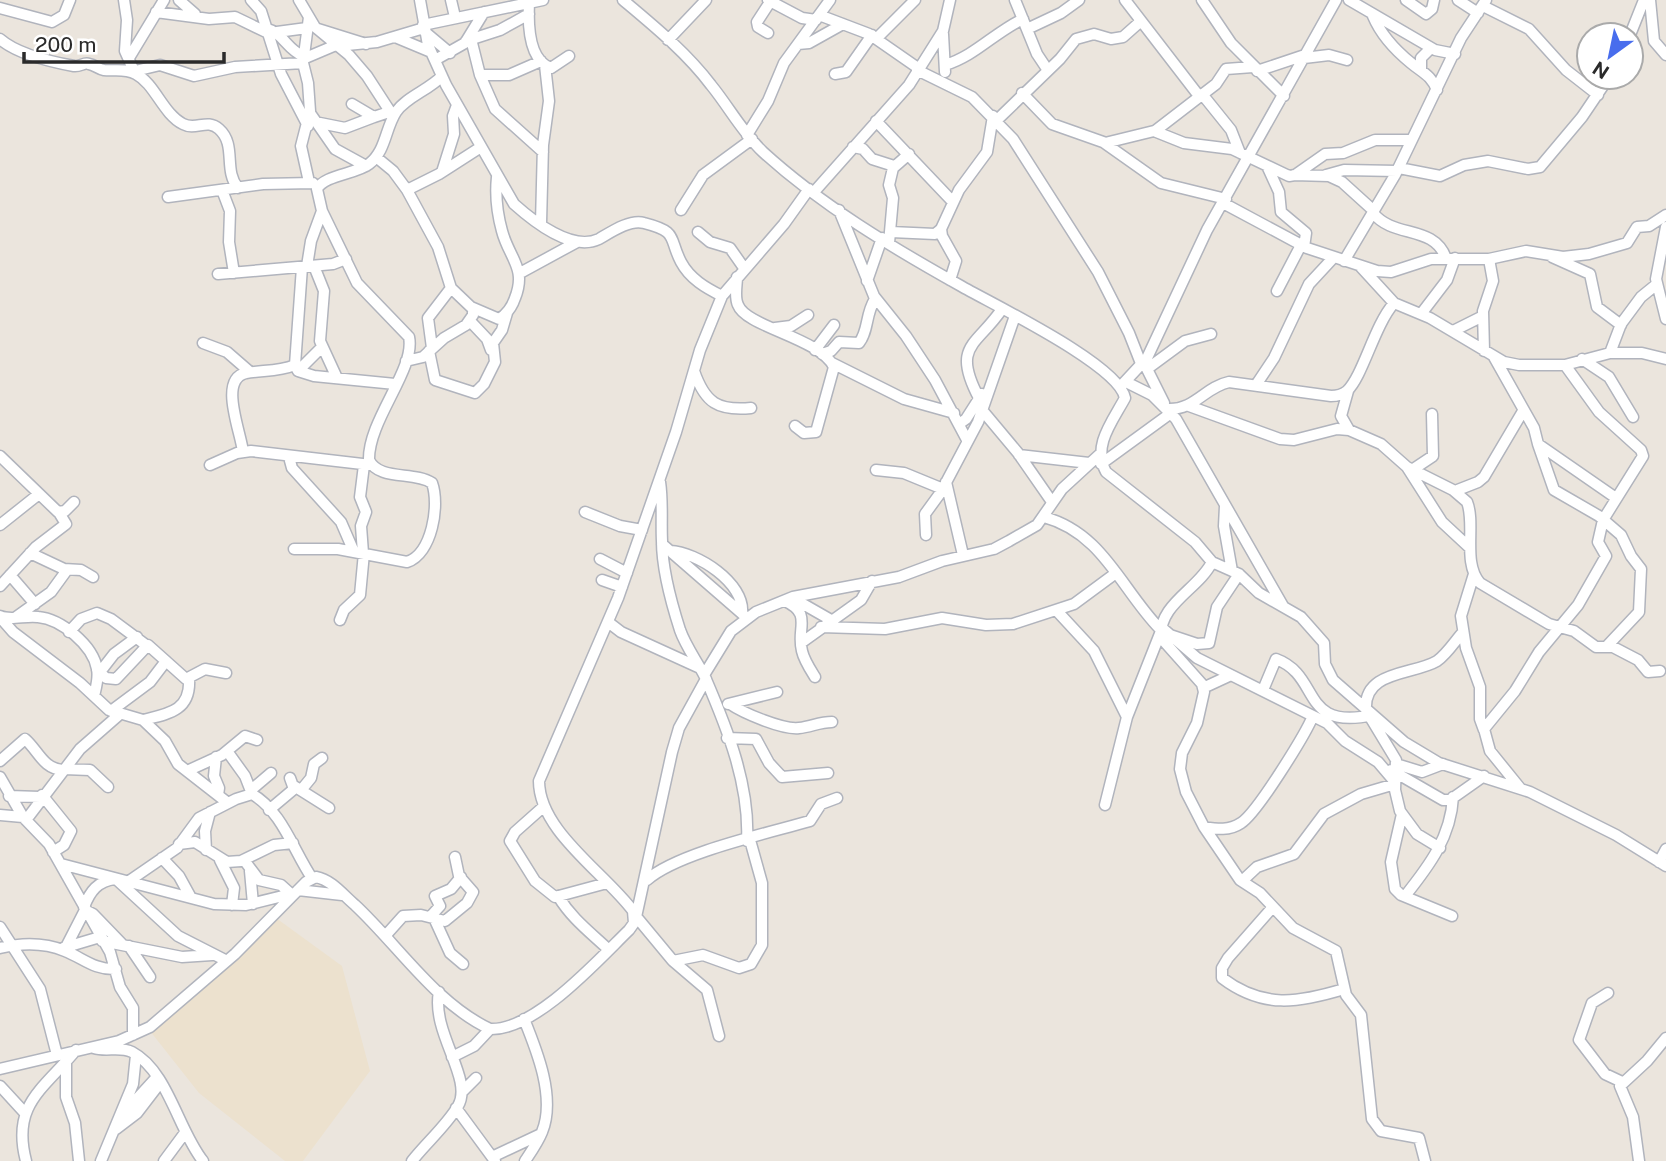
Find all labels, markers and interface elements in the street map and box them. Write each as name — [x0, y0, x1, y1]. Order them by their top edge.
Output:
scale bar — [24, 21, 224, 65]
north arrow — [1575, 21, 1645, 91]
text: 200 m — [35, 32, 96, 57]
text: N — [1589, 57, 1613, 84]

